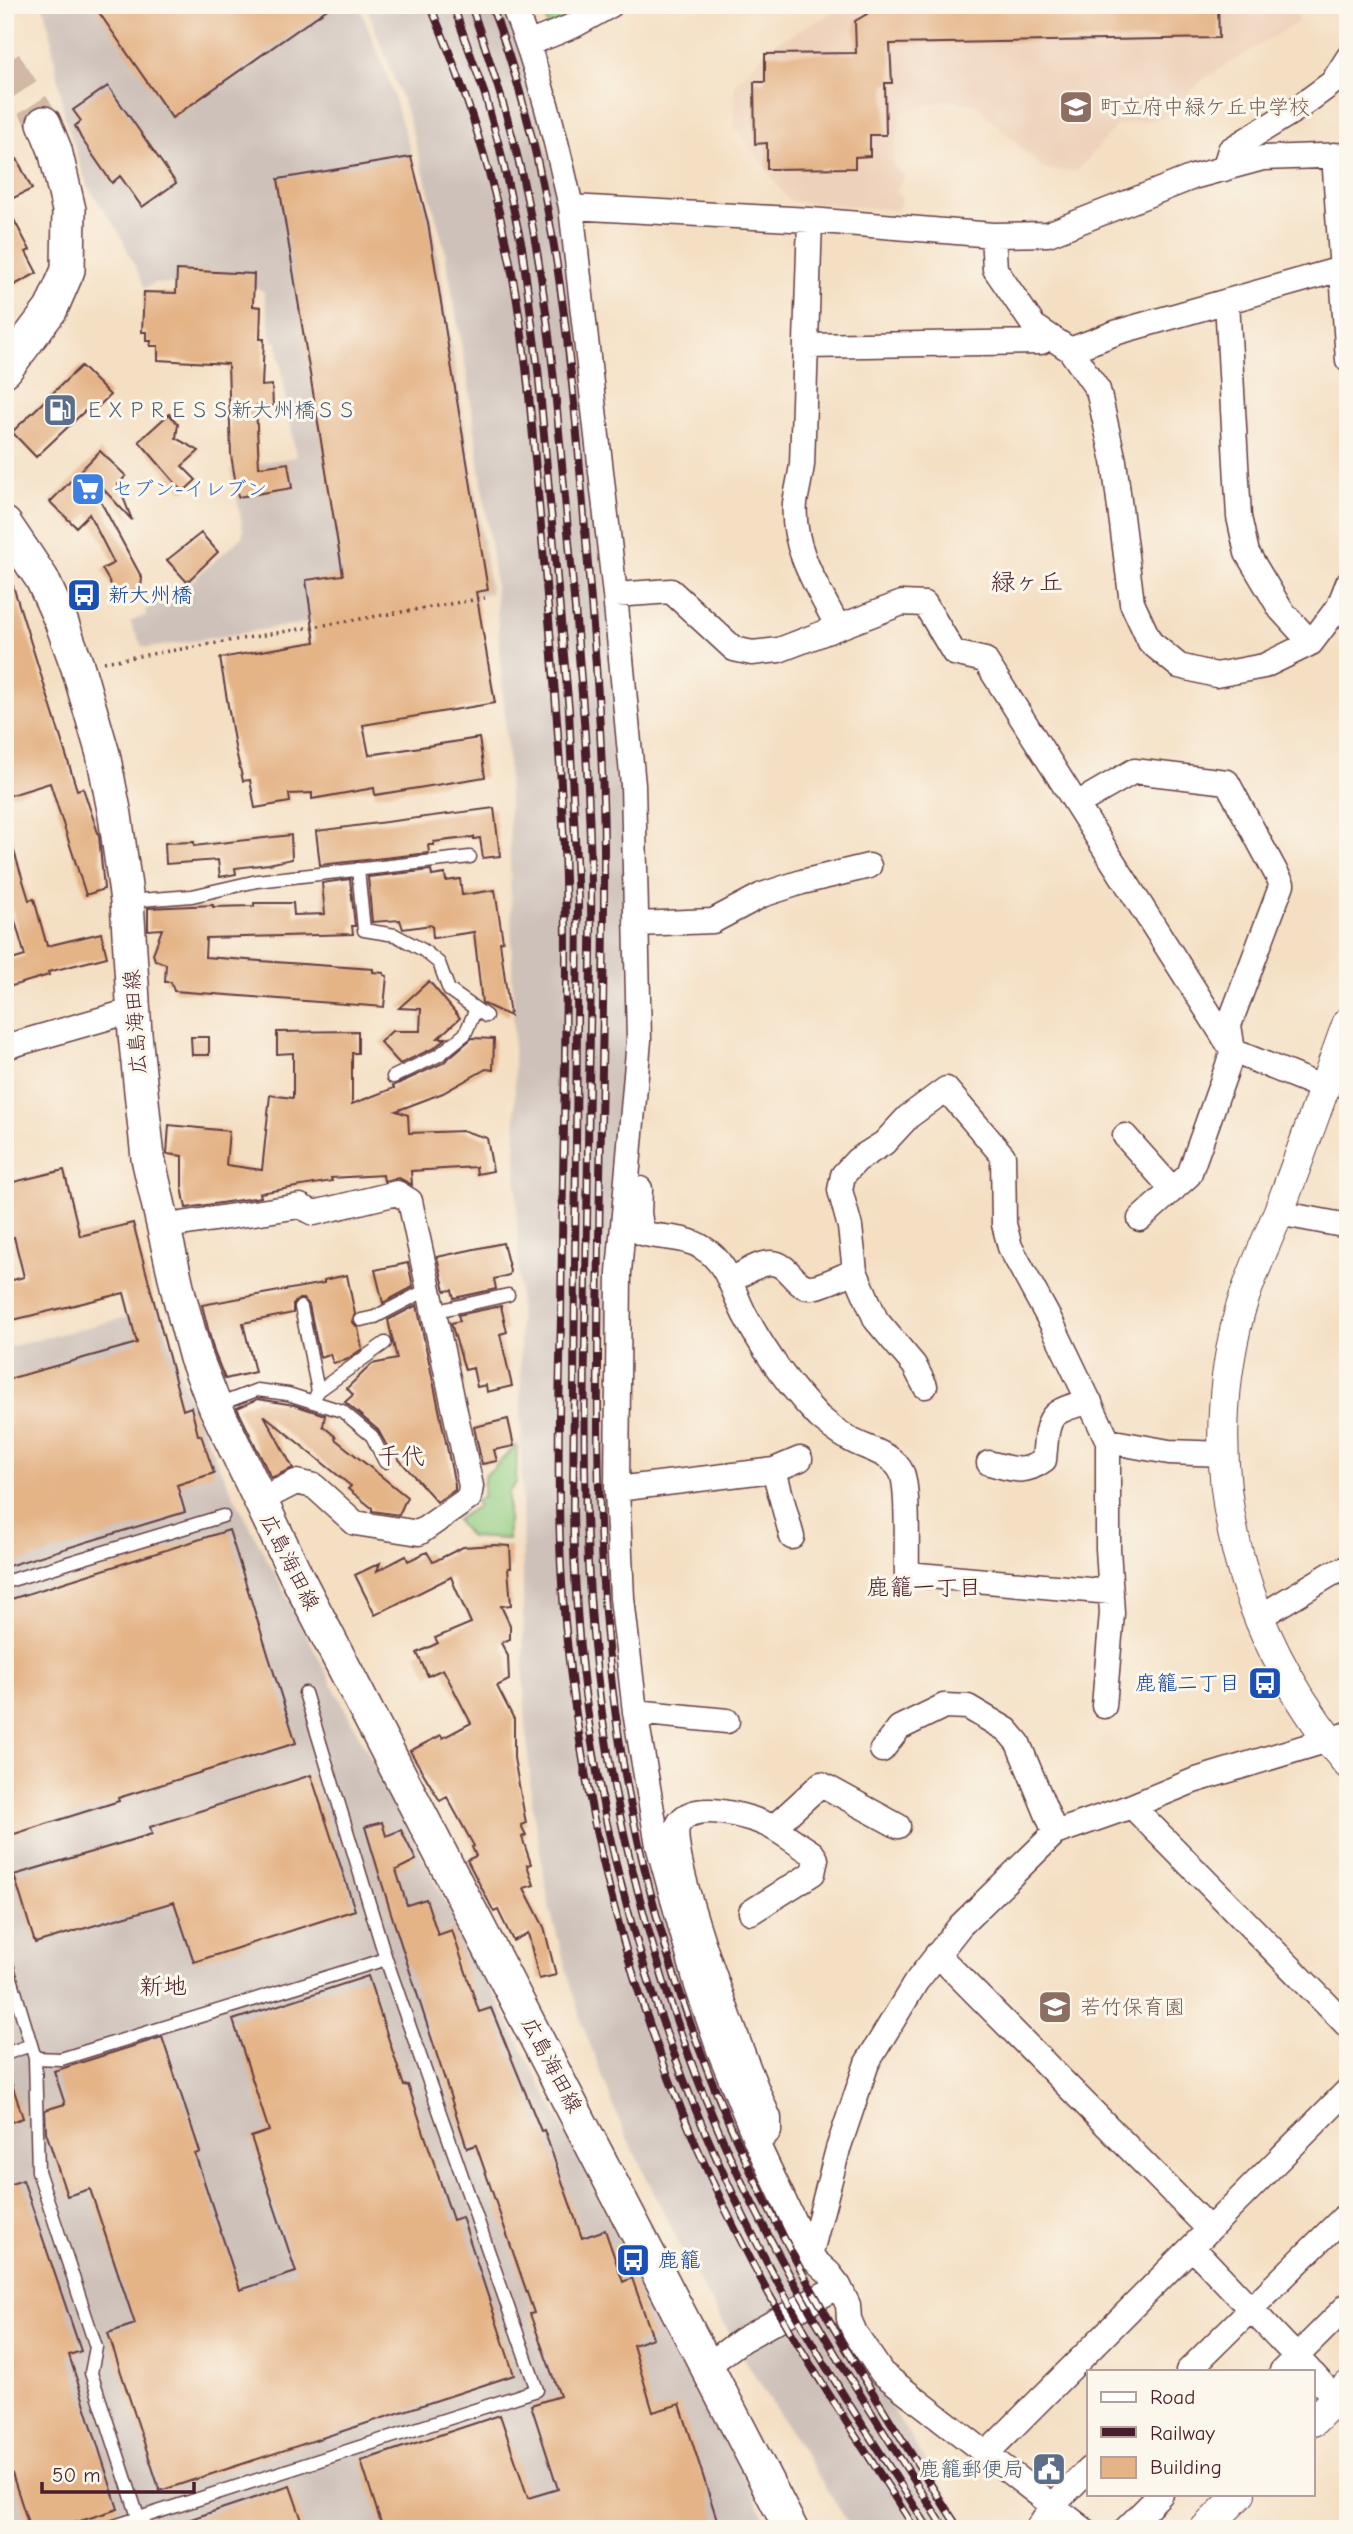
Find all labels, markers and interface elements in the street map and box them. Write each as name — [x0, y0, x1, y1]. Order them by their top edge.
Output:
school or university icon: 町立府中緑ケ丘中学校 — [1057, 88, 1095, 126]
place label: 町立府中緑ケ丘中学校 — [1100, 95, 1310, 119]
fuel station icon: ＥＸＰＲＥＳＳ新大州橋ＳＳ — [41, 391, 79, 429]
place label: ＥＸＰＲＥＳＳ新大州橋ＳＳ — [84, 398, 357, 422]
supermarket icon: セブン-イレブン — [69, 470, 107, 508]
place label: セブン-イレブン — [112, 477, 267, 501]
district label: 緑ヶ丘 — [991, 568, 1063, 596]
bus stop icon: 新大州橋 — [65, 576, 103, 614]
place label: 新大州橋 — [108, 583, 192, 607]
street label: 広島海田線 — [119, 969, 151, 1075]
district label: 千代 — [377, 1442, 425, 1470]
street label: 広島海田線 — [255, 1510, 325, 1614]
district label: 鹿籠一丁目 — [867, 1574, 982, 1601]
bus stop icon: 鹿籠二丁目 — [1246, 1664, 1284, 1702]
place label: 鹿籠二丁目 — [1135, 1671, 1240, 1695]
district label: 新地 — [139, 1972, 187, 2000]
school or university icon: 若竹保育園 — [1036, 1988, 1074, 2026]
place label: 若竹保育園 — [1080, 1995, 1185, 2019]
street label: 広島海田線 — [517, 2013, 587, 2117]
bus stop icon: 鹿籠 — [614, 2241, 652, 2279]
place label: 鹿籠 — [658, 2248, 700, 2272]
legend — [1087, 2370, 1314, 2496]
text: Road — [1150, 2385, 1195, 2409]
text: Railway — [1150, 2421, 1215, 2445]
scale bar — [42, 2450, 194, 2494]
public building icon: 鹿籠郵便局 — [1030, 2450, 1068, 2488]
text: Building — [1150, 2455, 1222, 2479]
place label: 鹿籠郵便局 — [919, 2457, 1024, 2481]
text: 50 m — [52, 2463, 101, 2487]

